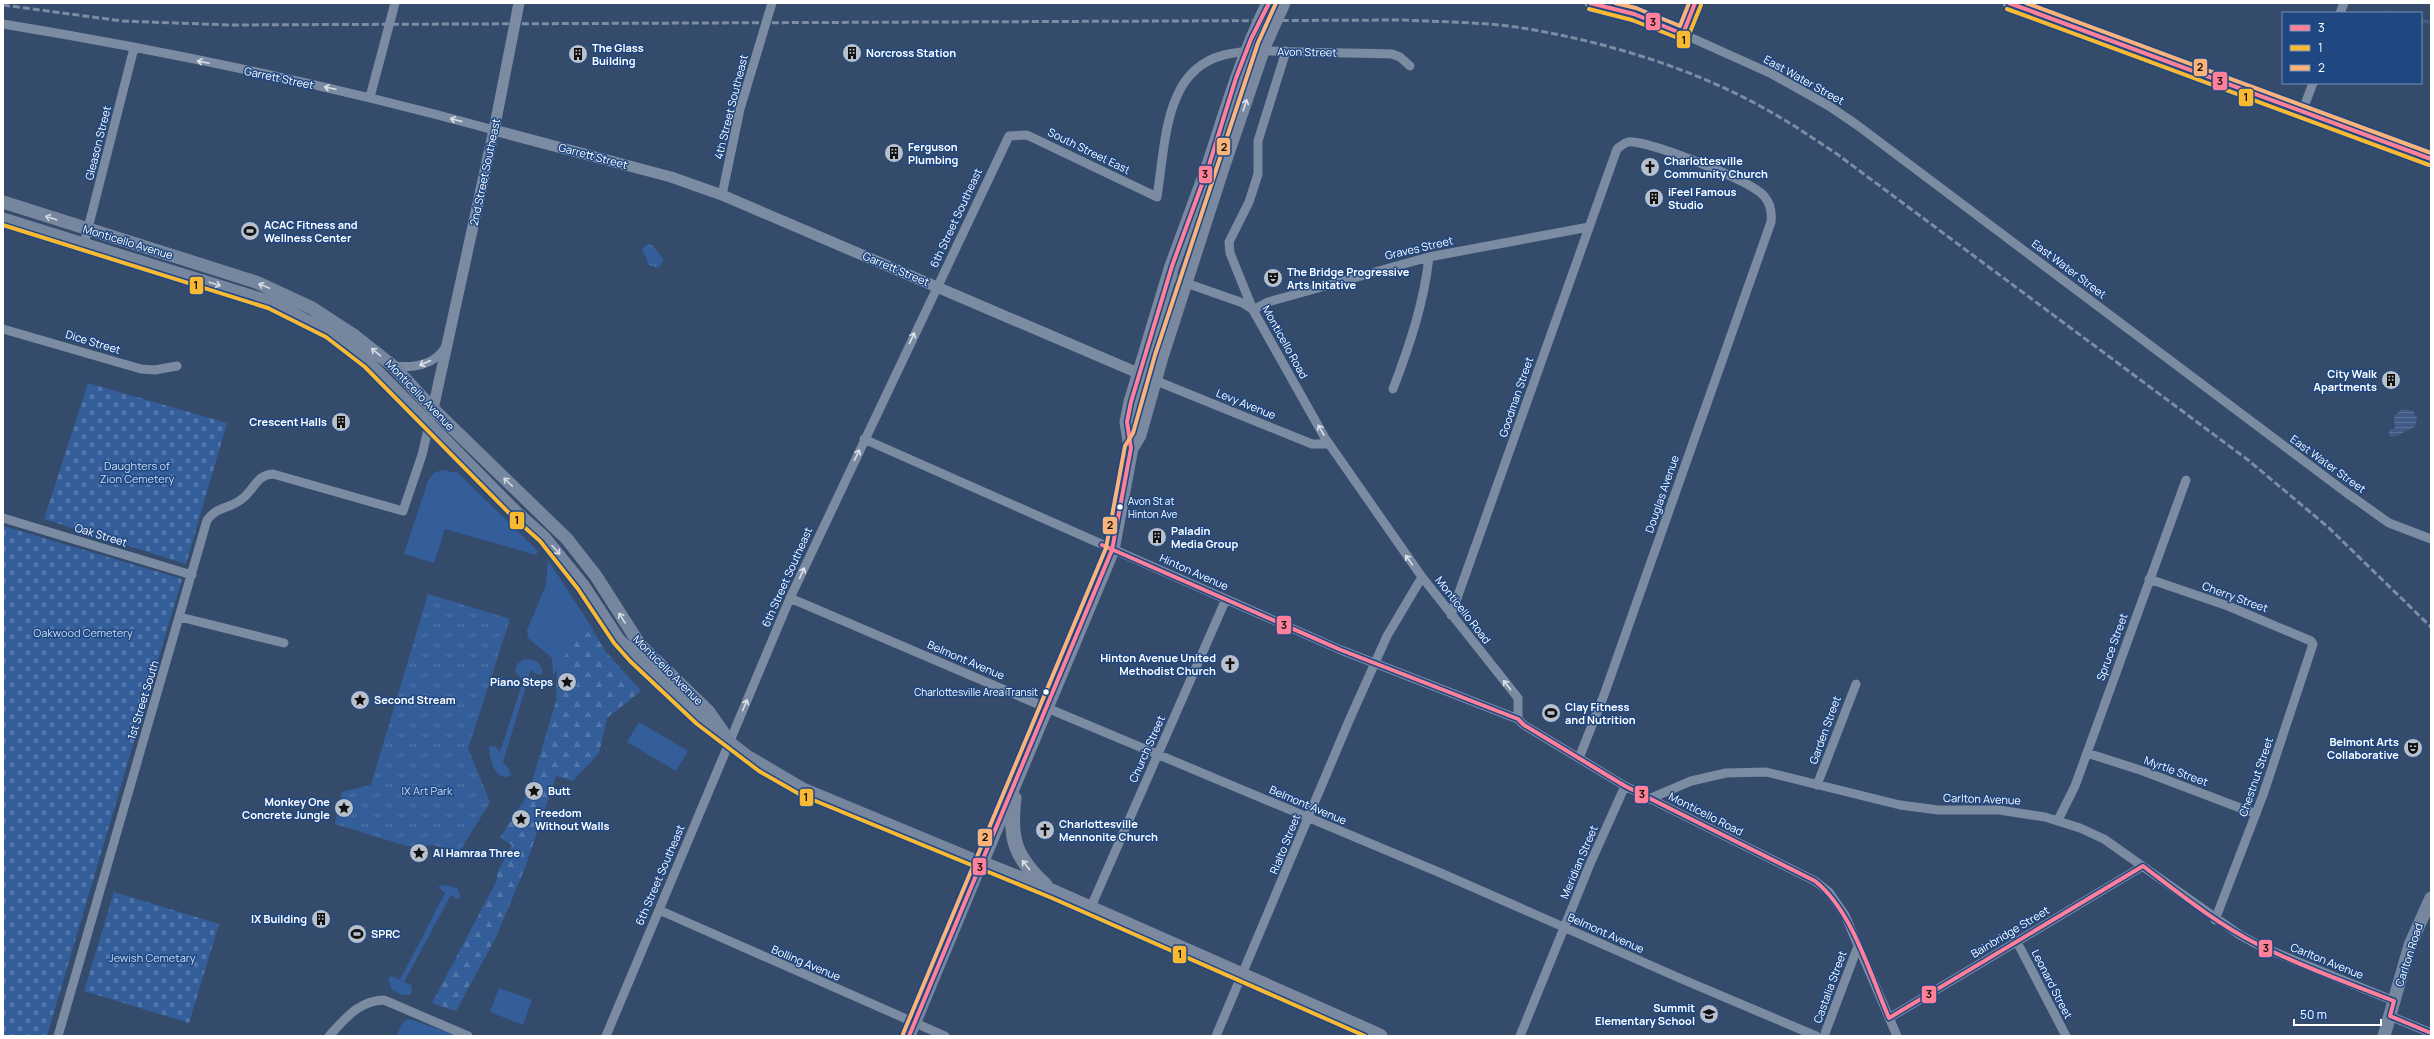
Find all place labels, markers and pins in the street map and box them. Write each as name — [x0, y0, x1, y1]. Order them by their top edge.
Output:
place label: The Glass Building — [592, 40, 644, 68]
building icon: Norcross Station — [841, 42, 863, 64]
building icon: The Glass Building — [567, 43, 589, 65]
place label: Norcross Station — [866, 45, 956, 60]
place label: Ferguson Plumbing — [908, 139, 958, 167]
building icon: Ferguson Plumbing — [883, 142, 905, 164]
place label: Charlottesville Community Church — [1664, 153, 1768, 181]
church icon: Charlottesville Community Church — [1639, 156, 1661, 178]
place label: iFeel Famous Studio — [1668, 184, 1737, 212]
building icon: iFeel Famous Studio — [1643, 187, 1665, 209]
place label: ACAC Fitness and Wellness Center — [264, 217, 358, 245]
sports icon: ACAC Fitness and Wellness Center — [239, 220, 261, 242]
place label: The Bridge Progressive Arts Initative — [1287, 264, 1410, 292]
theatre icon: The Bridge Progressive Arts Initative — [1262, 267, 1284, 289]
place label: City Walk Apartments — [2314, 366, 2378, 394]
building icon: City Walk Apartments — [2380, 369, 2402, 391]
building icon: Crescent Halls — [330, 411, 352, 433]
place label: Crescent Halls — [249, 414, 327, 429]
place label: Avon St at Hinton Ave — [1128, 494, 1178, 521]
marker: Avon St at Hinton Ave — [1115, 502, 1125, 512]
place label: Paladin Media Group — [1171, 523, 1238, 551]
building icon: Paladin Media Group — [1146, 526, 1168, 548]
place label: Hinton Avenue United Methodist Church — [1100, 650, 1216, 678]
church icon: Hinton Avenue United Methodist Church — [1219, 653, 1241, 675]
place icon: Piano Steps — [556, 671, 578, 693]
place label: Piano Steps — [490, 674, 553, 689]
place label: Charlottesville Area Transit — [914, 685, 1038, 699]
marker: Charlottesville Area Transit — [1041, 687, 1051, 697]
place icon: Second Stream — [349, 689, 371, 711]
place label: Second Stream — [374, 692, 456, 707]
place label: Clay Fitness and Nutrition — [1565, 699, 1636, 727]
sports icon: Clay Fitness and Nutrition — [1540, 702, 1562, 724]
place label: Belmont Arts Collaborative — [2327, 734, 2399, 762]
theatre icon: Belmont Arts Collaborative — [2402, 737, 2424, 759]
place icon: Butt — [523, 780, 545, 802]
place label: Butt — [548, 783, 571, 798]
place label: Monkey One Concrete Jungle — [242, 794, 330, 822]
place icon: Monkey One Concrete Jungle — [333, 797, 355, 819]
place label: Freedom Without Walls — [535, 805, 610, 833]
place icon: Freedom Without Walls — [510, 808, 532, 830]
place label: Charlottesville Mennonite Church — [1059, 816, 1158, 844]
church icon: Charlottesville Mennonite Church — [1034, 819, 1056, 841]
place icon: Al Hamraa Three — [408, 842, 430, 864]
place label: Al Hamraa Three — [433, 845, 520, 860]
building icon: IX Building — [310, 908, 332, 930]
place label: IX Building — [251, 911, 307, 926]
sports icon: SPRC — [346, 923, 368, 945]
place label: SPRC — [371, 926, 400, 941]
place label: Summit Elementary School — [1595, 1000, 1695, 1028]
school or university icon: Summit Elementary School — [1698, 1003, 1720, 1025]

